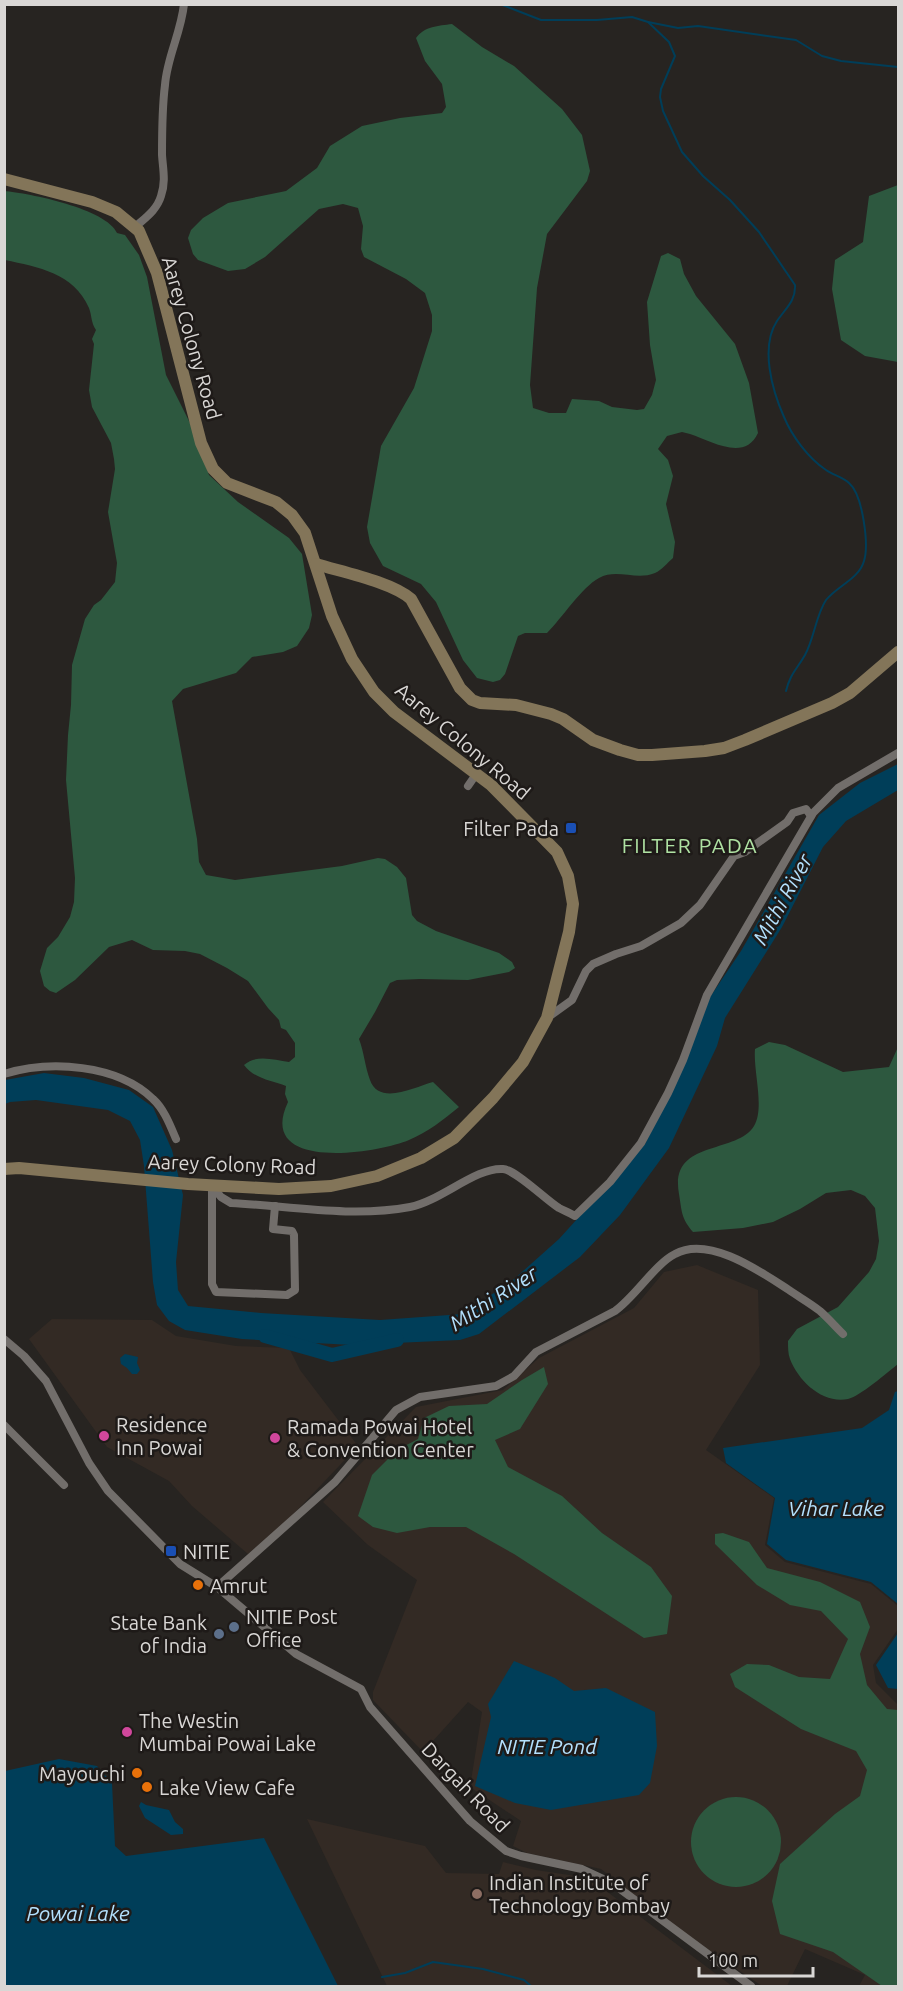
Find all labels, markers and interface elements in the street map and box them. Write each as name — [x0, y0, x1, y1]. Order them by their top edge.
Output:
street label: Aarey Colony Road — [158, 254, 226, 422]
street label: Aarey Colony Road — [391, 678, 535, 804]
place label: Filter Pada — [463, 817, 559, 840]
marker: Filter Pada — [564, 821, 578, 835]
district label: FILTER PADA — [622, 833, 758, 857]
water label: Mithi River — [747, 849, 817, 948]
street label: Aarey Colony Road — [147, 1150, 317, 1178]
water label: Mithi River — [445, 1260, 542, 1335]
place label: Residence Inn Powai — [116, 1413, 207, 1459]
place label: Ramada Powai Hotel & Convention Center — [287, 1415, 474, 1461]
marker: Residence Inn Powai — [97, 1429, 111, 1443]
marker: Ramada Powai Hotel & Convention Center — [268, 1431, 282, 1445]
water label: Vihar Lake — [788, 1496, 884, 1520]
place label: NITIE — [183, 1540, 230, 1563]
marker: NITIE — [164, 1544, 178, 1558]
place label: Amrut — [210, 1574, 267, 1597]
marker: Amrut — [191, 1578, 205, 1592]
place label: NITIE Post Office — [246, 1605, 338, 1651]
place label: State Bank of India — [110, 1611, 207, 1657]
marker: NITIE Post Office — [227, 1620, 241, 1634]
marker: State Bank of India — [212, 1627, 226, 1641]
place label: The Westin Mumbai Powai Lake — [139, 1709, 316, 1755]
marker: The Westin Mumbai Powai Lake — [120, 1725, 134, 1739]
water label: NITIE Pond — [497, 1734, 598, 1758]
street label: Dargah Road — [417, 1737, 515, 1837]
place label: Mayouchi — [39, 1762, 125, 1785]
marker: Mayouchi — [130, 1766, 144, 1780]
place label: Lake View Cafe — [159, 1776, 295, 1799]
marker: Lake View Cafe — [140, 1780, 154, 1794]
place label: Indian Institute of Technology Bombay — [489, 1871, 670, 1917]
marker: Indian Institute of Technology Bombay — [470, 1887, 484, 1901]
water label: Powai Lake — [26, 1901, 130, 1925]
scale bar — [699, 1940, 813, 1978]
text: 100 m — [708, 1950, 758, 1970]

